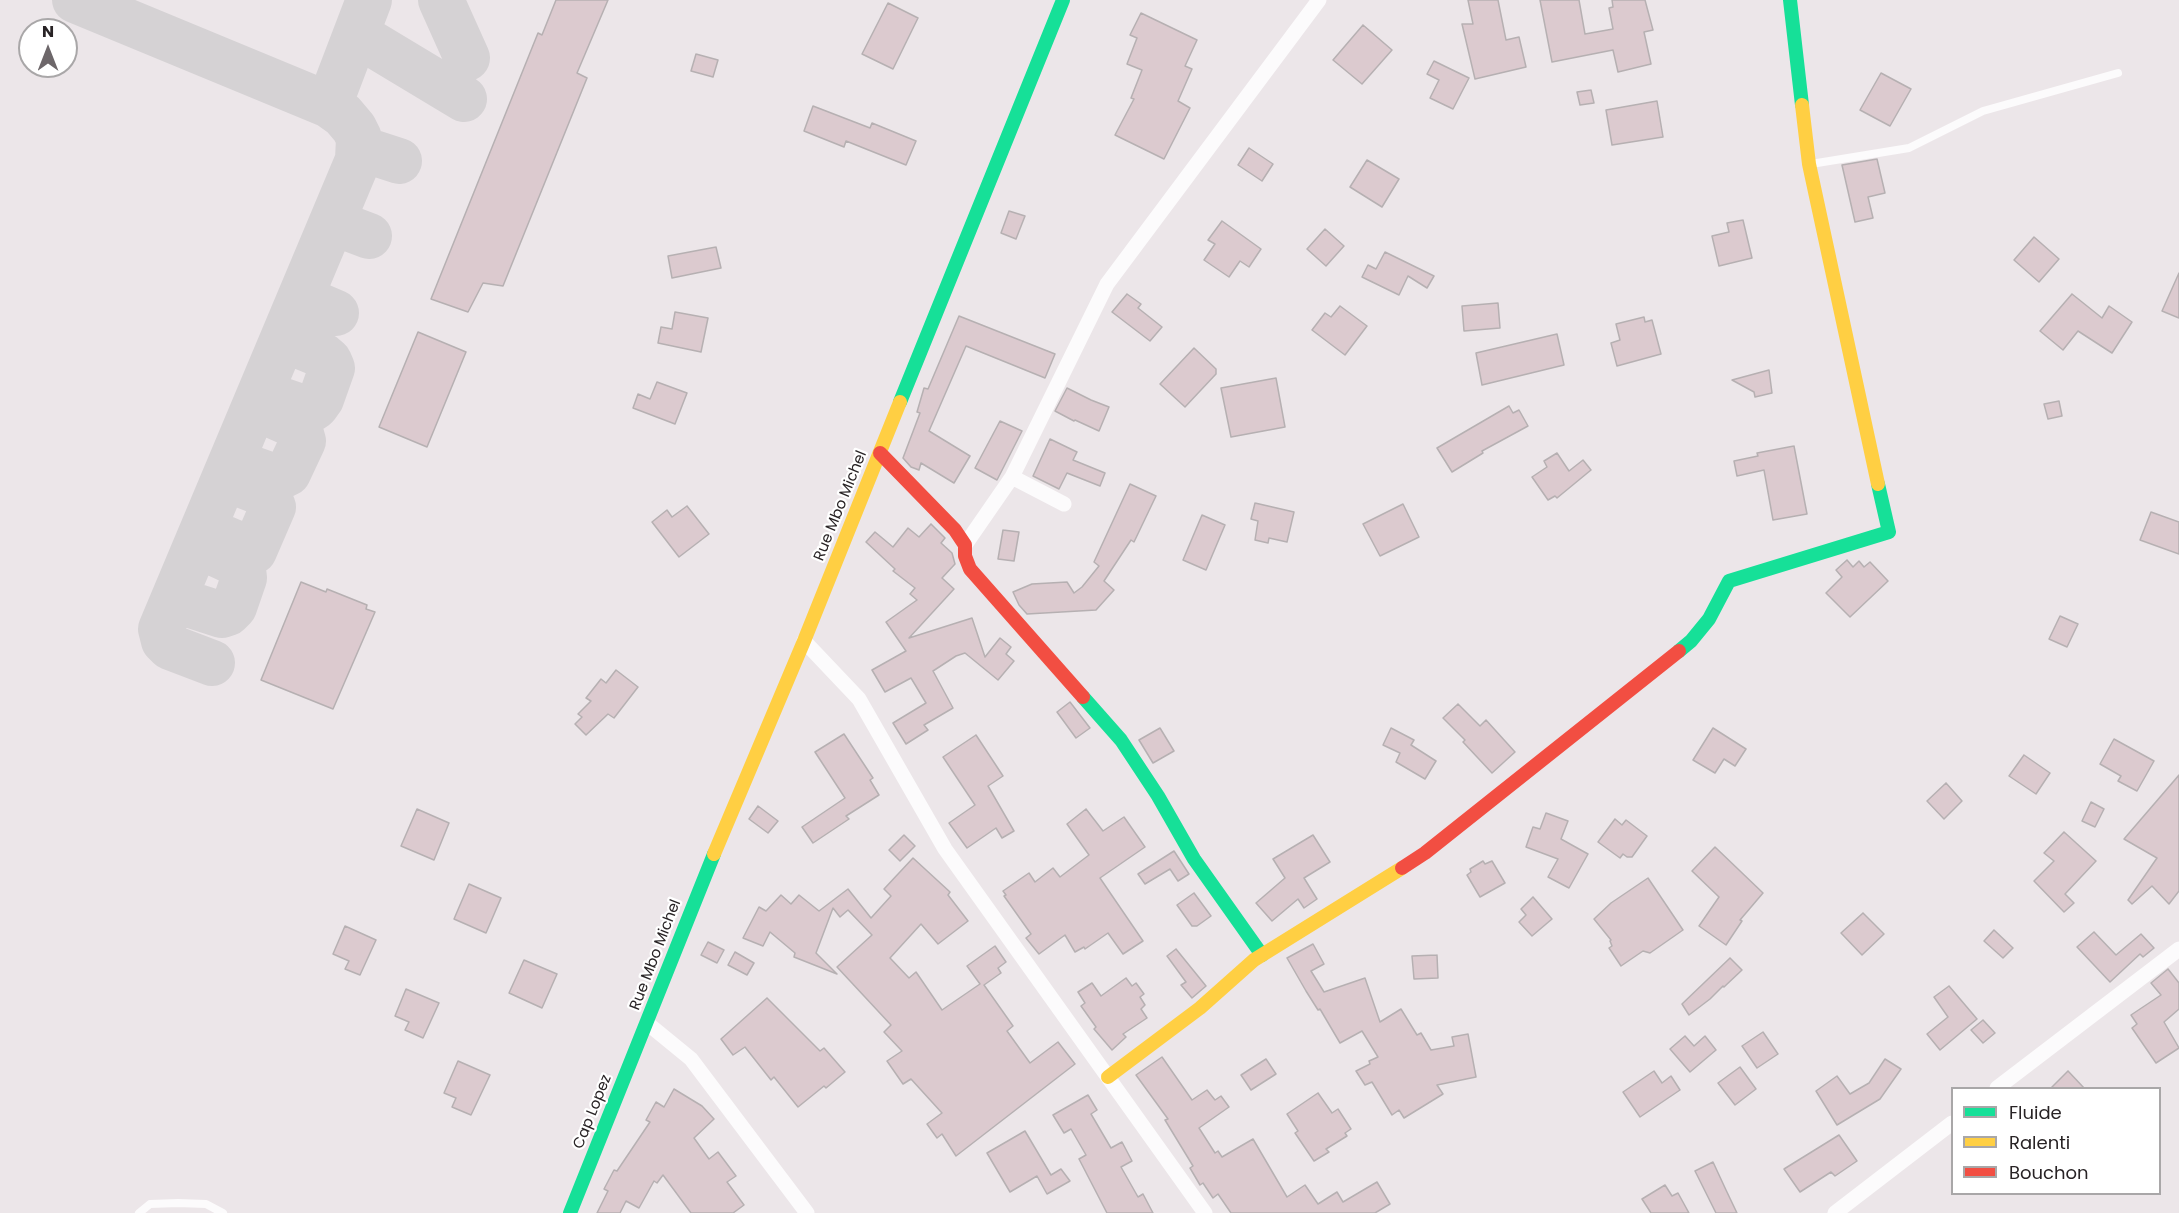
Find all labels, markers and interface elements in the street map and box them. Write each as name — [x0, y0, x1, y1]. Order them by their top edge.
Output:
north arrow — [18, 18, 78, 78]
text: N — [42, 20, 54, 43]
street label: Rue Mbo Michel — [811, 448, 871, 564]
street label: Rue Mbo Michel — [627, 897, 685, 1013]
street label: Cap Lopez — [570, 1072, 616, 1152]
legend — [1951, 1087, 2161, 1195]
text: Fluide — [2009, 1100, 2062, 1125]
text: Ralenti — [2009, 1130, 2070, 1155]
text: Bouchon — [2009, 1160, 2089, 1185]

